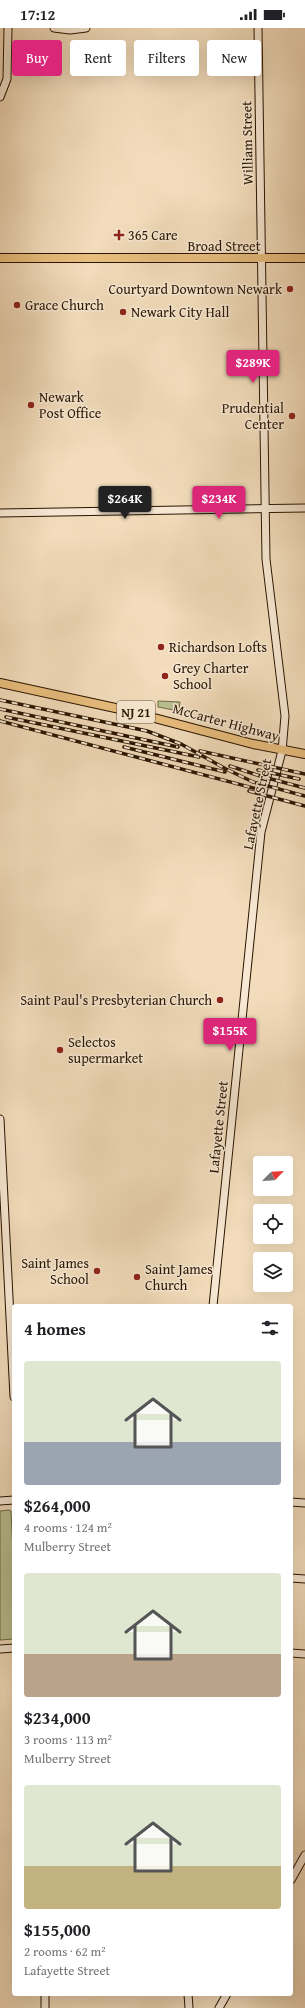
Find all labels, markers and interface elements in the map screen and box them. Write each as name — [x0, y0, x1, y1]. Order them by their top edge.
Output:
text: 17:12 — [20, 4, 55, 25]
chip: Buy — [12, 40, 62, 76]
chip: Rent — [70, 40, 126, 76]
chip: Filters — [134, 40, 199, 76]
chip: New — [207, 40, 261, 76]
street label: William Street — [236, 101, 258, 185]
place label: 365 Care — [128, 225, 178, 245]
marker: 365 Care — [113, 229, 125, 241]
street label: Broad Street — [187, 236, 261, 256]
place label: Courtyard Downtown Newark — [108, 279, 283, 299]
marker: Courtyard Downtown Newark — [285, 284, 295, 294]
place label: Grace Church — [25, 295, 104, 315]
marker: Grace Church — [12, 300, 22, 310]
place label: Newark City Hall — [131, 302, 229, 322]
marker: Newark City Hall — [118, 307, 128, 317]
pin: $289K — [225, 350, 281, 384]
text: $289K — [235, 353, 271, 372]
place label: Newark Post Office — [39, 387, 102, 423]
place label: Prudential Center — [222, 398, 284, 434]
marker: Newark Post Office — [26, 400, 36, 410]
marker: Prudential Center — [287, 411, 297, 421]
pin: $264K — [97, 486, 153, 520]
pin: $234K — [191, 486, 247, 520]
text: $264K — [107, 489, 143, 508]
text: $234K — [201, 489, 237, 508]
place label: Richardson Lofts — [169, 637, 267, 657]
marker: Richardson Lofts — [156, 642, 166, 652]
place label: Grey Charter School — [173, 658, 249, 694]
marker: Grey Charter School — [160, 671, 170, 681]
street label: McCarter Highway — [171, 698, 281, 746]
road number: NJ 21 — [117, 701, 155, 723]
street label: Lafayette Street — [238, 756, 276, 851]
place label: Saint Paul's Presbyterian Church — [20, 990, 212, 1010]
marker: Saint Paul's Presbyterian Church — [215, 995, 225, 1005]
pin: $155K — [202, 1018, 258, 1052]
text: $155K — [212, 1021, 248, 1040]
place label: Selectos supermarket — [68, 1032, 143, 1068]
marker: Selectos supermarket — [55, 1045, 65, 1055]
street label: Lafayette Street — [203, 1080, 233, 1174]
north arrow — [253, 1156, 293, 1196]
map controls — [253, 1156, 293, 1292]
button: locate — [253, 1204, 293, 1244]
button: layers — [253, 1252, 293, 1292]
place label: Saint James School — [21, 1253, 89, 1289]
place label: Saint James Church — [145, 1259, 213, 1295]
marker: Saint James School — [92, 1266, 102, 1276]
marker: Saint James Church — [132, 1272, 142, 1282]
text: 4 homes — [24, 1316, 86, 1341]
icon: filters — [259, 1317, 281, 1339]
icon: home — [117, 1387, 189, 1459]
text: $264,000 — [24, 1493, 90, 1518]
text: 4 rooms · 124 m² — [24, 1518, 112, 1537]
text: Mulberry Street — [24, 1537, 111, 1556]
icon: home — [117, 1599, 189, 1671]
text: $234,000 — [24, 1705, 90, 1730]
text: 3 rooms · 113 m² — [24, 1730, 112, 1749]
text: Mulberry Street — [24, 1749, 111, 1768]
icon: home — [117, 1811, 189, 1883]
text: $155,000 — [24, 1917, 90, 1942]
text: 2 rooms · 62 m² — [24, 1942, 106, 1961]
text: Lafayette Street — [24, 1961, 110, 1980]

